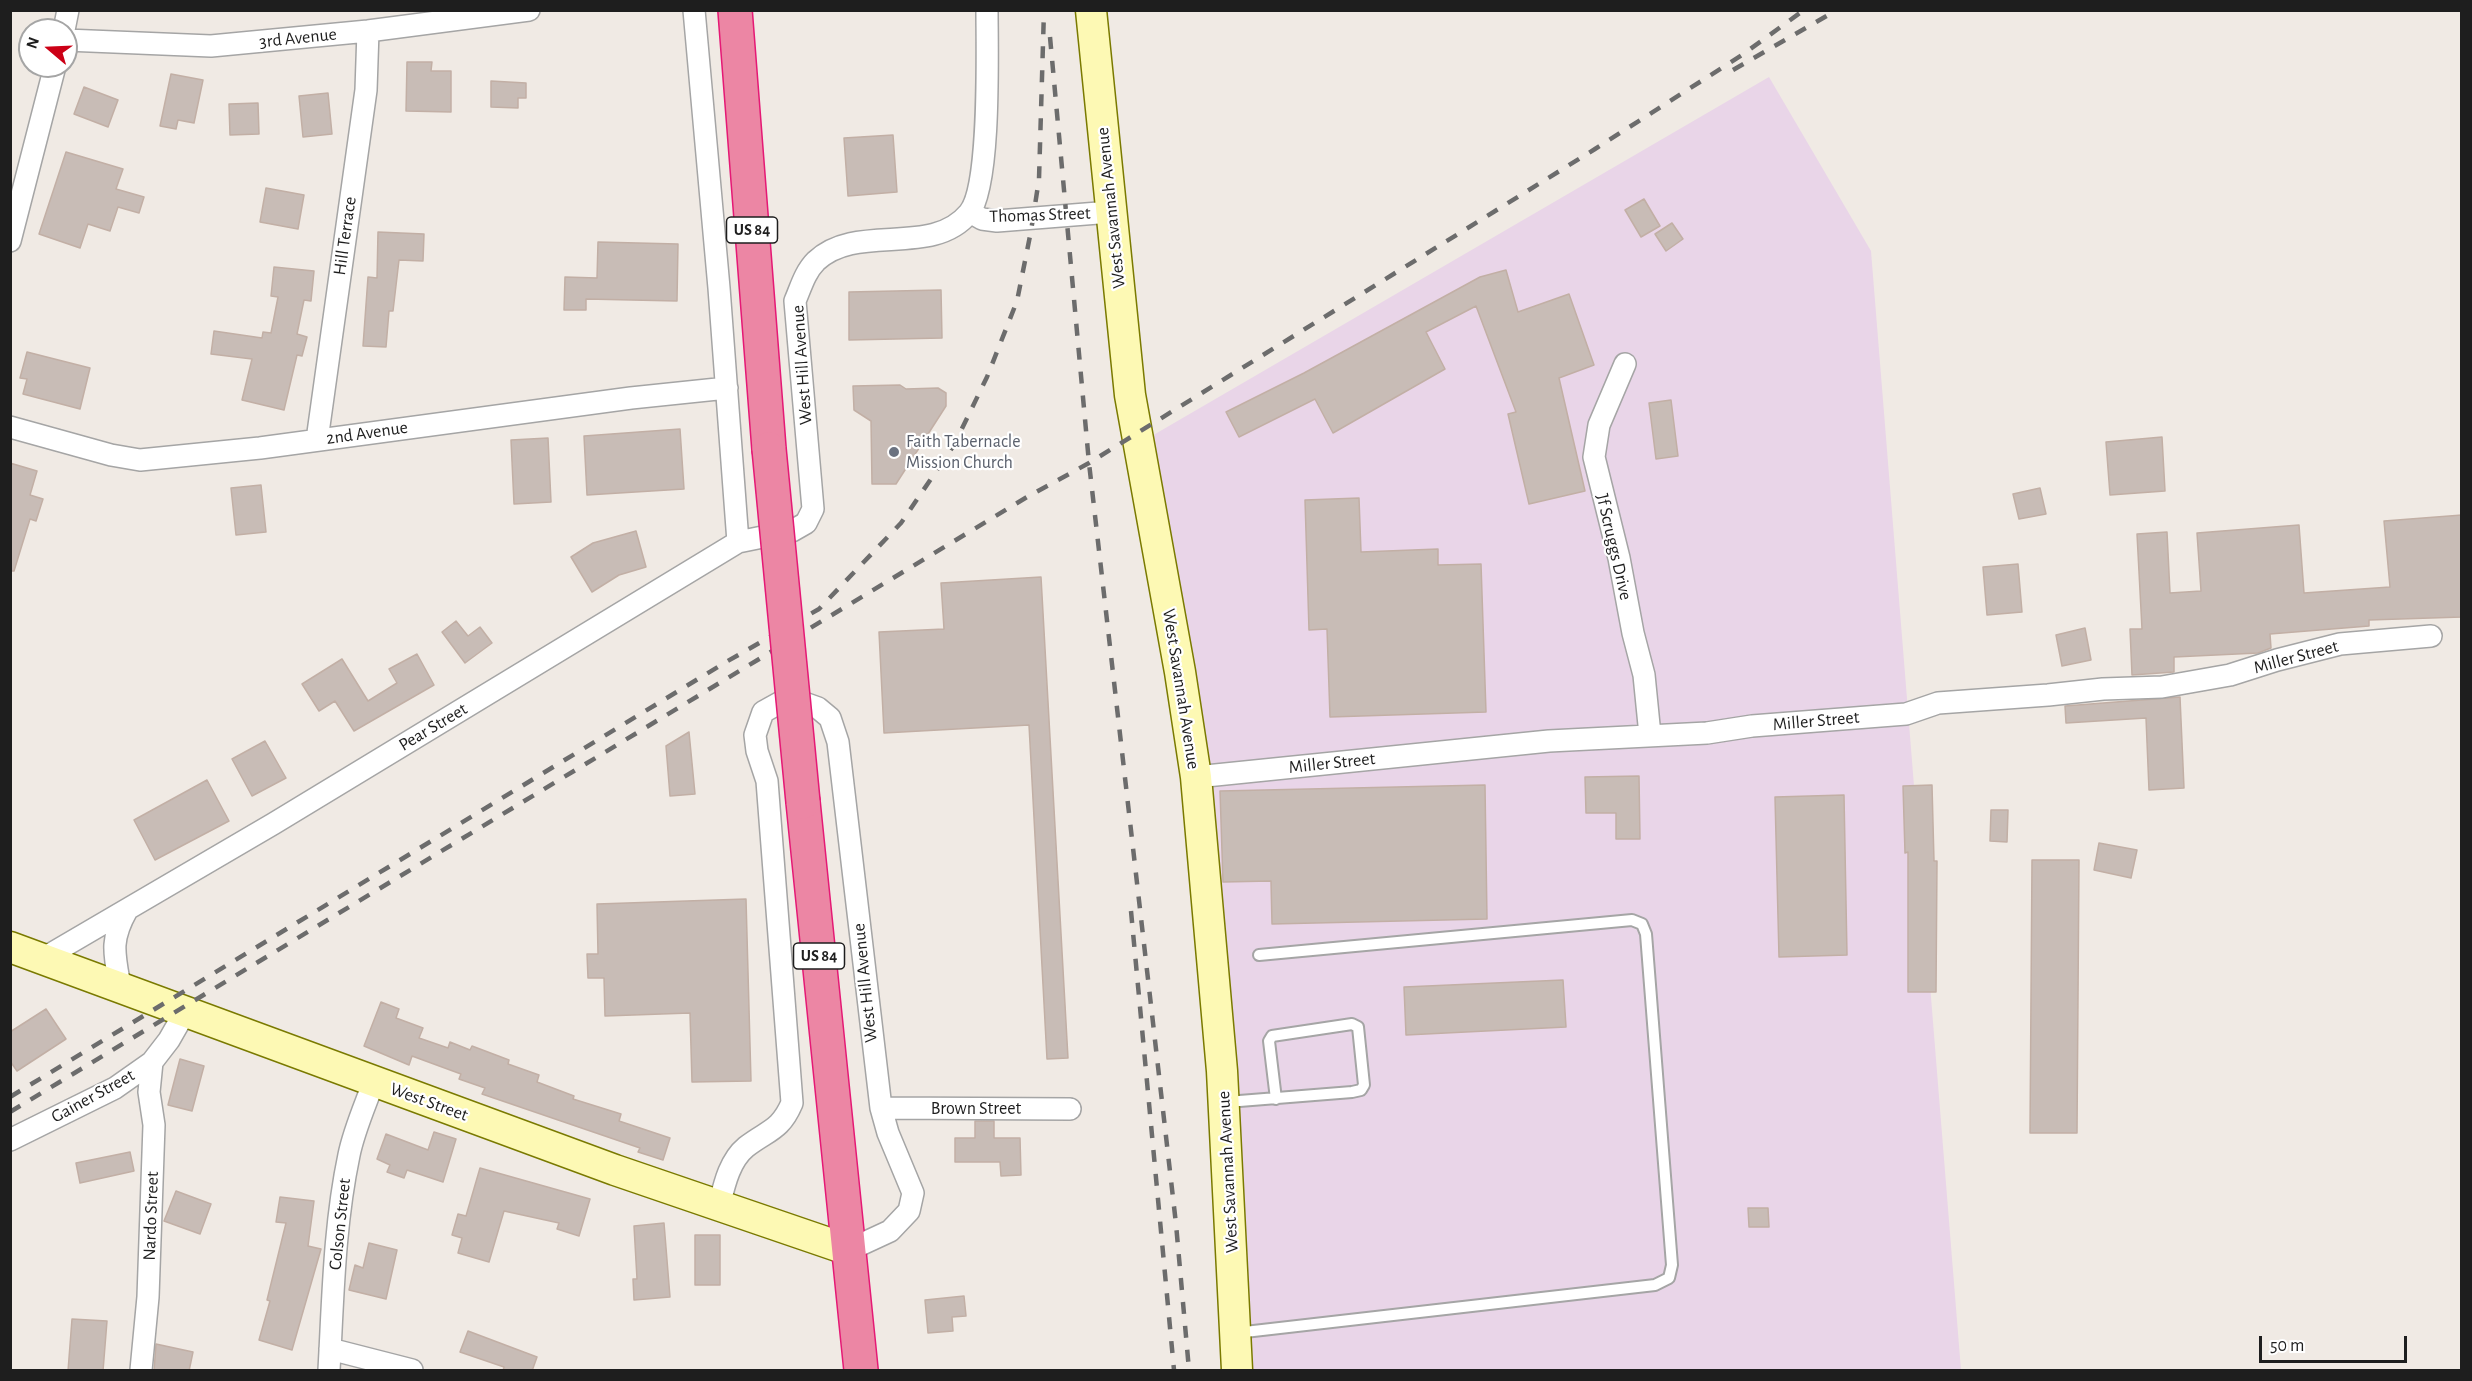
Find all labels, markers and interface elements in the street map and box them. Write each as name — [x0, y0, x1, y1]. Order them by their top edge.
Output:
north arrow — [18, 18, 78, 78]
street label: 3rd Avenue — [258, 23, 338, 53]
text: N — [23, 35, 42, 51]
street label: West Savannah Avenue — [1092, 126, 1130, 290]
street label: Hill Terrace — [329, 195, 361, 277]
street label: Thomas Street — [989, 202, 1091, 228]
road number: US 84 — [726, 217, 777, 243]
street label: West Hill Avenue — [787, 304, 817, 426]
street label: 2nd Avenue — [325, 417, 409, 449]
place label: Faith Tabernacle Mission Church — [906, 431, 1021, 474]
marker: Faith Tabernacle Mission Church — [887, 445, 901, 459]
street label: Jf Scruggs Drive — [1591, 492, 1637, 602]
street label: West Savannah Avenue — [1158, 607, 1204, 771]
street label: Miller Street — [2251, 635, 2341, 679]
street label: Pear Street — [395, 698, 471, 756]
street label: Miller Street — [1772, 706, 1860, 736]
street label: Miller Street — [1288, 748, 1376, 778]
street label: West Hill Avenue — [848, 922, 882, 1044]
road number: US 84 — [794, 943, 844, 969]
street label: Gainer Street — [48, 1064, 138, 1128]
street label: West Street — [387, 1078, 471, 1126]
street label: West Savannah Avenue — [1213, 1090, 1243, 1254]
street label: Brown Street — [931, 1098, 1021, 1120]
street label: Nardo Street — [139, 1171, 163, 1261]
street label: Colson Street — [324, 1177, 356, 1271]
scale bar — [2262, 1324, 2410, 1362]
text: 50 m — [2270, 1337, 2304, 1355]

